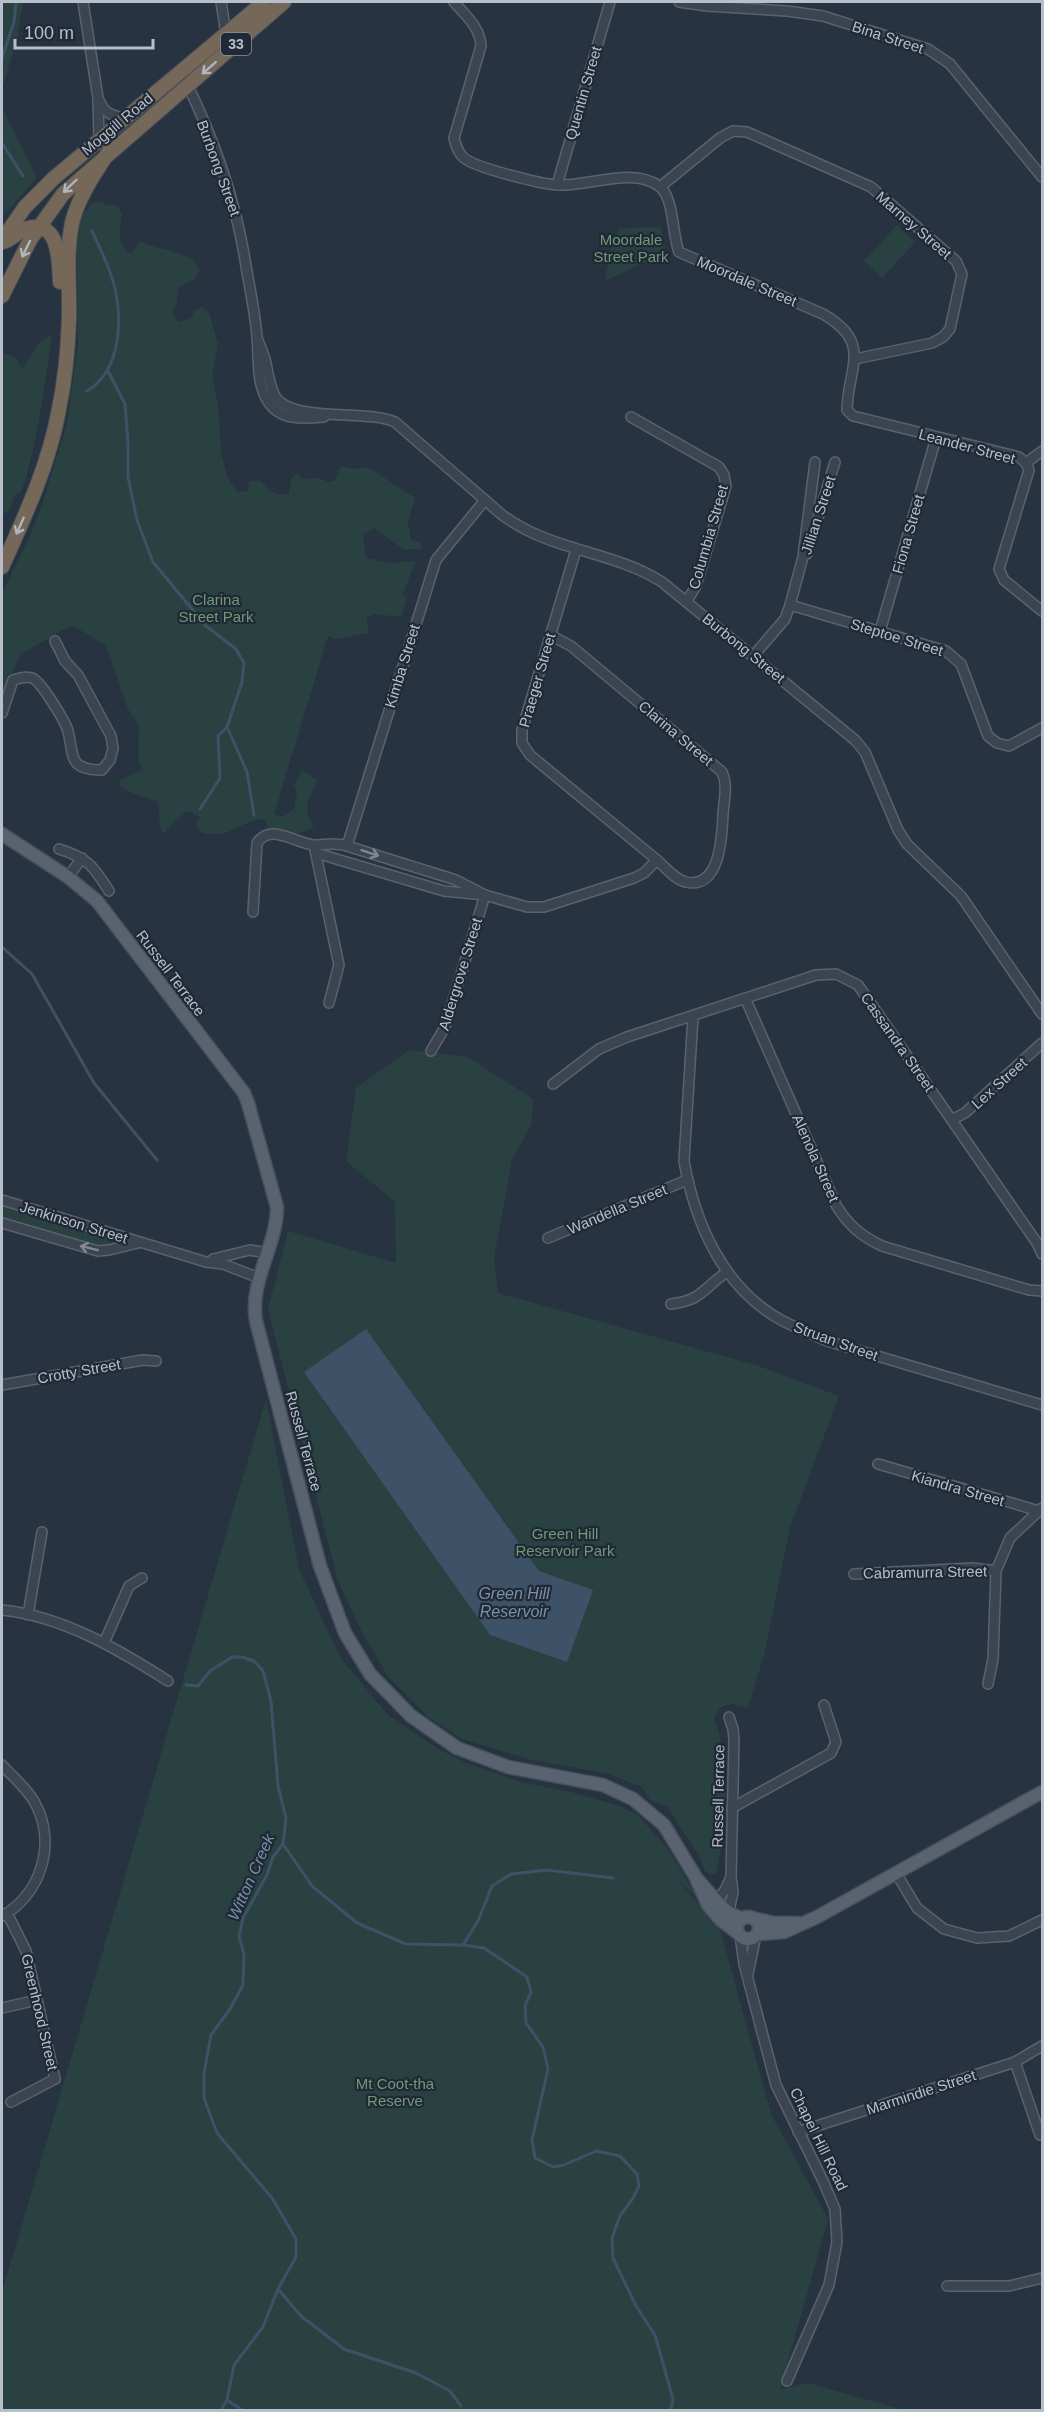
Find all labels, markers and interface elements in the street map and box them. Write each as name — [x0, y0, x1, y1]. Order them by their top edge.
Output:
scale bar — [15, 12, 153, 50]
street label: Bina Street — [850, 17, 927, 57]
text: 100 m — [24, 23, 74, 43]
road number: 33 — [221, 33, 251, 55]
street label: Quentin Street — [561, 43, 605, 142]
one-way arrow — [201, 61, 217, 74]
street label: Moggill Road — [78, 89, 156, 159]
street label: Burbong Street — [194, 118, 245, 219]
one-way arrow — [63, 179, 78, 194]
street label: Marney Street — [873, 188, 956, 263]
park label: Moordale Street Park — [593, 231, 669, 265]
one-way arrow — [20, 239, 31, 257]
street label: Moordale Street — [695, 252, 800, 310]
street label: Leander Street — [917, 425, 1018, 467]
street label: Jillian Street — [797, 473, 839, 556]
street label: Columbia Street — [685, 482, 731, 591]
street label: Fiona Street — [889, 492, 928, 576]
one-way arrow — [14, 517, 25, 535]
park label: Clarina Street Park — [178, 591, 254, 625]
street label: Burbong Street — [699, 610, 789, 687]
street label: Steptoe Street — [849, 615, 946, 659]
street label: Kimba Street — [381, 621, 423, 710]
street label: Praeger Street — [515, 630, 559, 729]
street label: Clarina Street — [635, 697, 717, 770]
one-way arrow — [360, 848, 379, 859]
street label: Aldergrove Street — [435, 915, 485, 1032]
street label: Russell Terrace — [133, 927, 209, 1019]
street label: Cassandra Street — [858, 989, 939, 1095]
street label: Lex Street — [968, 1053, 1031, 1112]
street label: Alenola Street — [789, 1111, 843, 1205]
street label: Wandella Street — [565, 1180, 670, 1238]
street label: Jenkinson Street — [18, 1198, 131, 1247]
one-way arrow — [80, 1242, 99, 1254]
street label: Struan Street — [792, 1318, 881, 1364]
street label: Crotty Street — [36, 1355, 123, 1387]
street label: Russell Terrace — [282, 1389, 326, 1493]
street label: Kiandra Street — [910, 1467, 1007, 1510]
park label: Green Hill Reservoir Park — [515, 1525, 615, 1559]
street label: Cabramurra Street — [863, 1562, 988, 1582]
water label: Green Hill Reservoir — [478, 1585, 550, 1620]
street label: Russell Terrace — [709, 1744, 727, 1848]
water label: Witton Creek — [224, 1830, 278, 1923]
street label: Greenhood Street — [18, 1952, 62, 2073]
street label: Marmindie Street — [864, 2066, 979, 2118]
park label: Mt Coot-tha Reserve — [356, 2075, 435, 2109]
street label: Chapel Hill Road — [787, 2085, 851, 2193]

